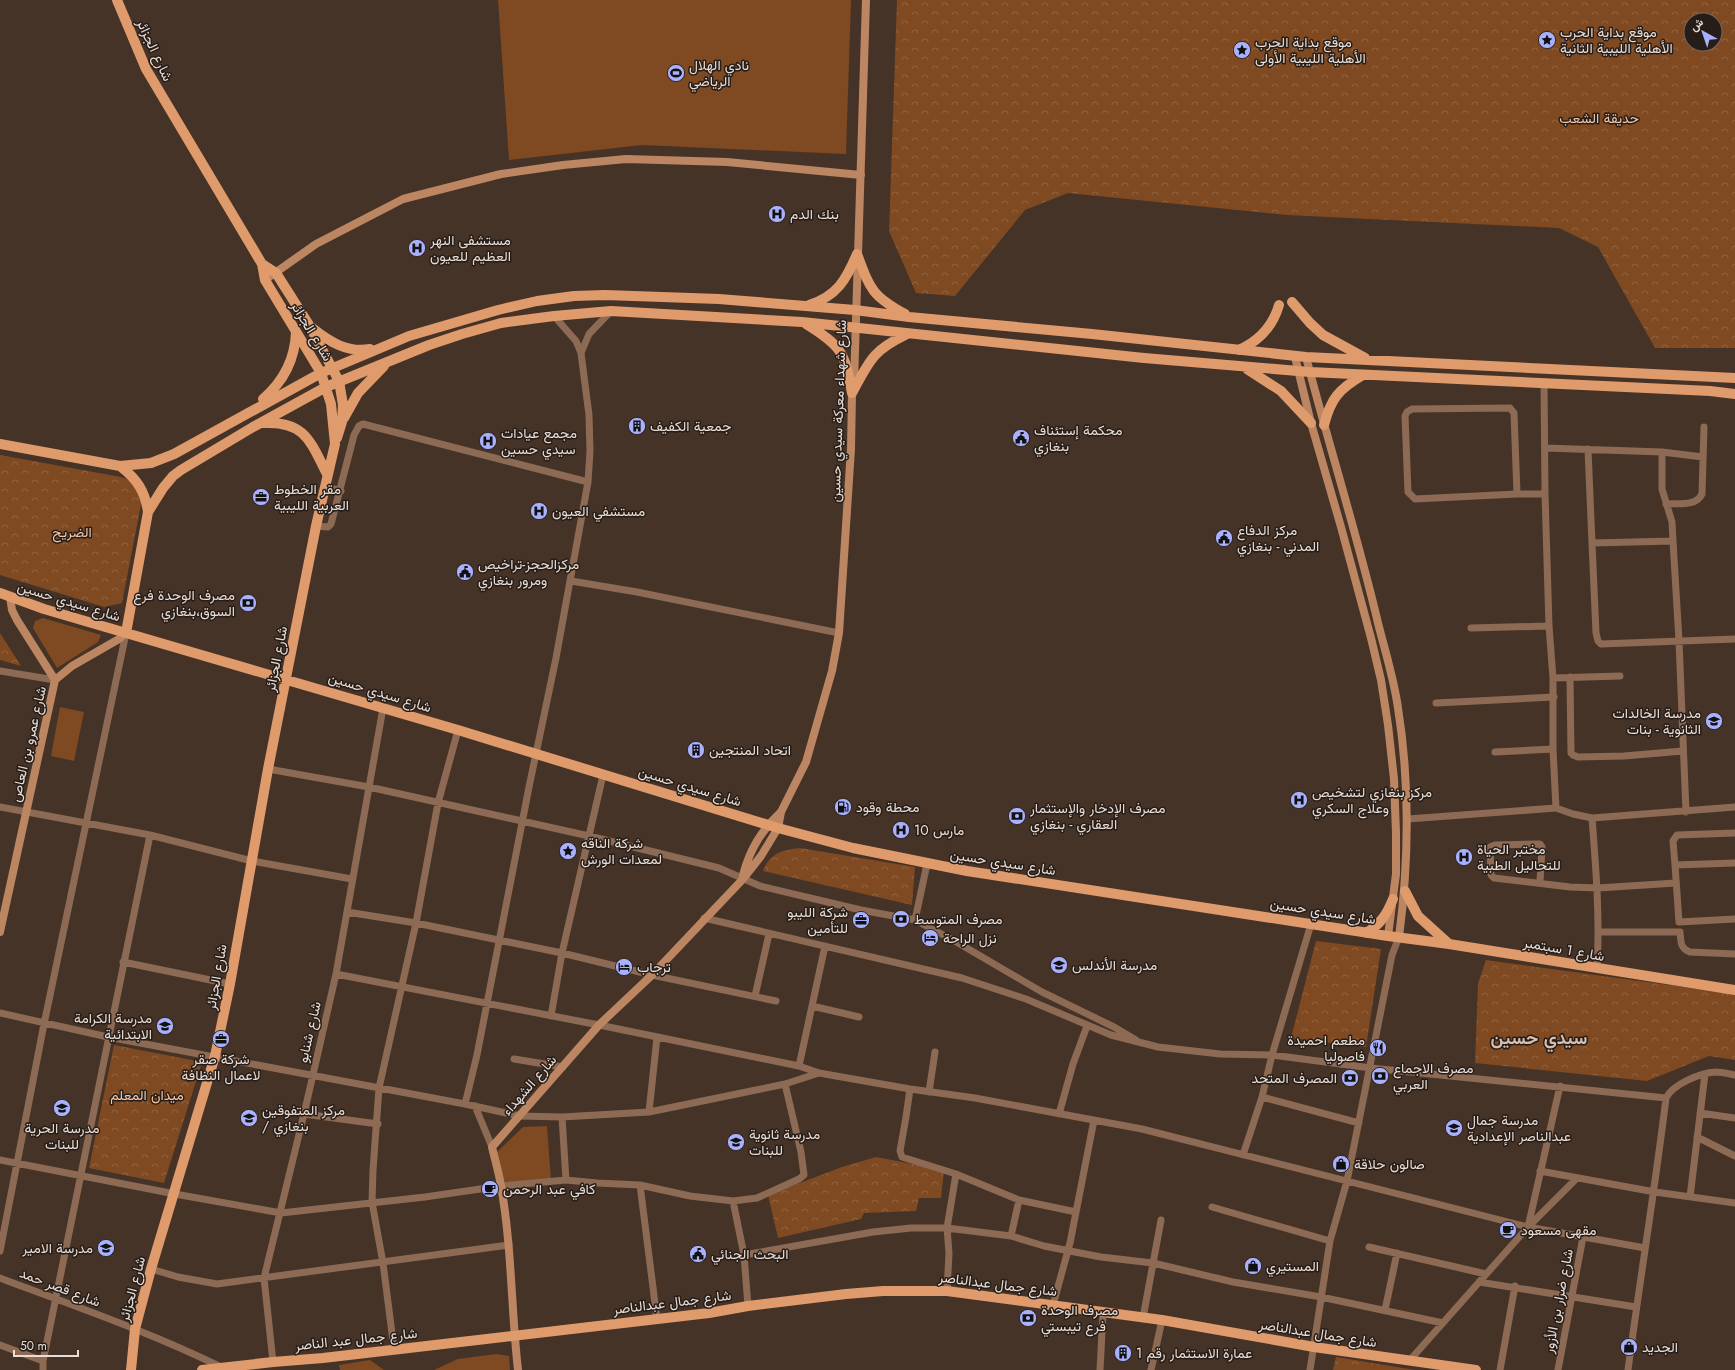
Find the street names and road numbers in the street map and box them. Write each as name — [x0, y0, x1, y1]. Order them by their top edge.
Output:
street label: شارع الجزائر — [131, 15, 178, 85]
street label: شارع الجزائر — [285, 296, 338, 365]
street label: شارع شهداء معركة سيدي حسين — [825, 319, 853, 503]
street label: شارع سيدي حسين — [14, 576, 123, 628]
street label: شارع الجزائر — [260, 624, 293, 695]
street label: شارع سيدي حسين — [325, 667, 434, 719]
street label: شارع عمرو بن العاص — [5, 684, 52, 804]
street label: شارع سيدي حسين — [635, 761, 744, 813]
street label: شارع سيدي حسين — [948, 844, 1057, 882]
street label: شارع سيدي حسين — [1268, 893, 1377, 931]
street label: شارع 1 سبتمبر — [1521, 932, 1606, 967]
street label: شارع الجزائر — [200, 942, 233, 1013]
street label: شارع شنابو — [292, 999, 327, 1065]
street label: شارع الشهداء — [497, 1050, 562, 1120]
street label: شارع ضرار بن الأزور — [1538, 1247, 1579, 1356]
street label: شارع الجزائر — [113, 1254, 151, 1325]
street label: شارع قصر حمد — [16, 1262, 103, 1313]
street label: شارع جمال عبدالناصر — [937, 1267, 1058, 1302]
street label: شارع جمال عبدالناصر — [611, 1285, 732, 1320]
street label: شارع جمال عبدالناصر — [1257, 1314, 1378, 1353]
street label: شارع جمال عبد الناصر — [293, 1323, 418, 1356]

